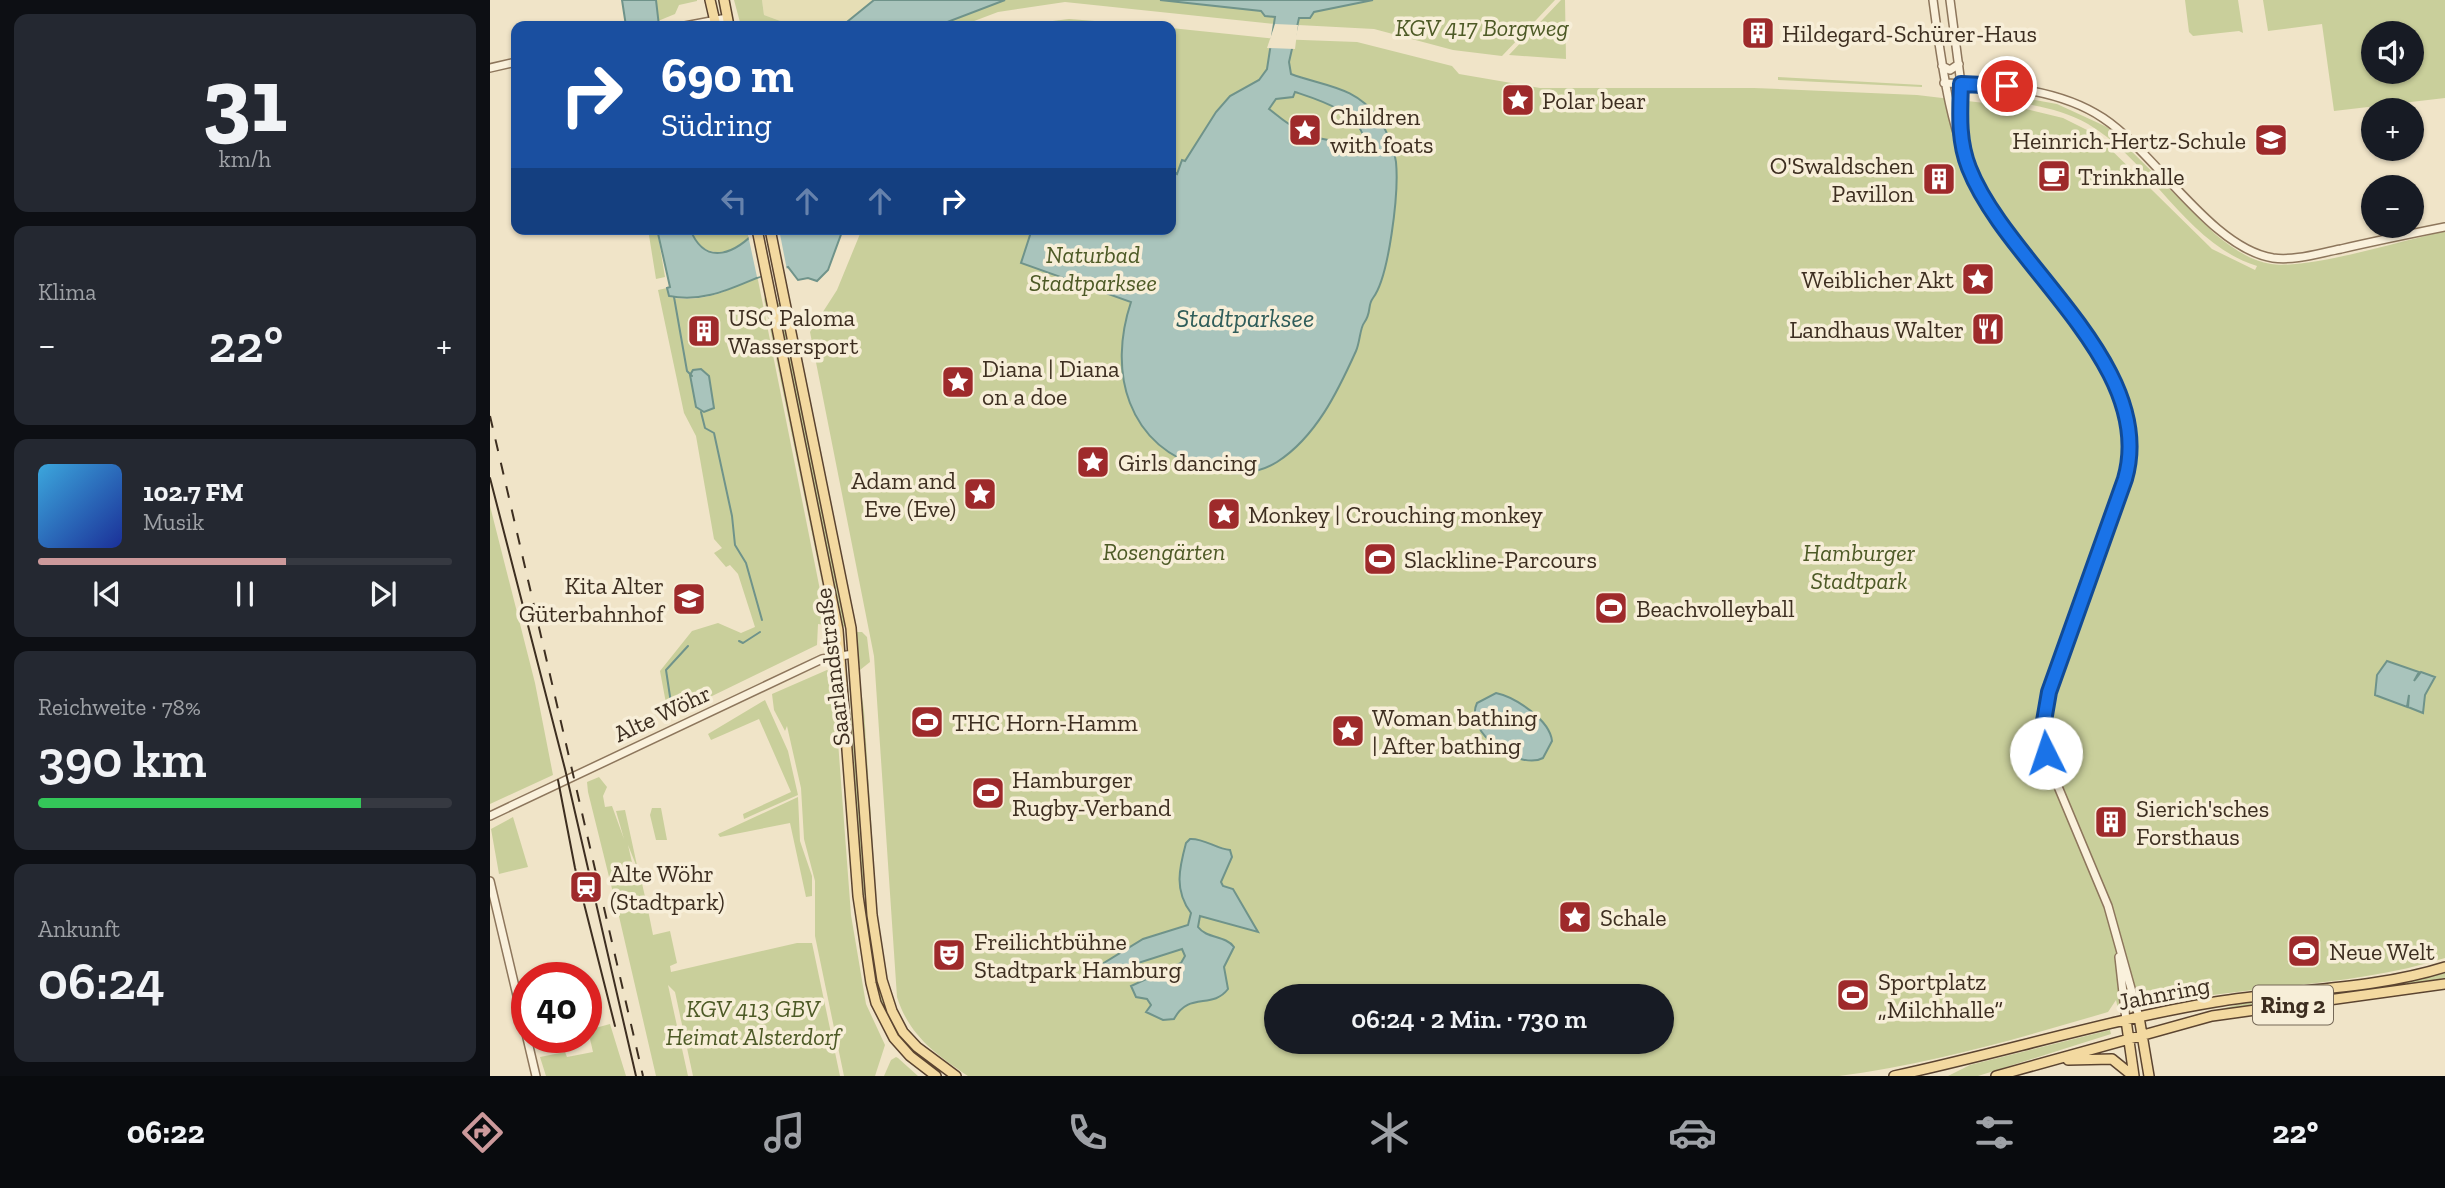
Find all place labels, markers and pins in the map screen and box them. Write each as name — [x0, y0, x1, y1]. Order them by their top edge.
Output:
building icon: Hildegard-Schürer-Haus — [1739, 14, 1777, 52]
place label: Hildegard-Schürer-Haus — [1782, 19, 2037, 48]
pin — [1977, 56, 2037, 116]
place icon: Polar bear — [1499, 81, 1537, 119]
place label: Polar bear — [1542, 86, 1646, 115]
place label: Children with foats — [1330, 102, 1433, 159]
place icon: Children with foats — [1286, 111, 1324, 149]
school or university icon: Heinrich-Hertz-Schule — [2252, 121, 2290, 159]
place label: Heinrich-Hertz-Schule — [2012, 126, 2246, 155]
place label: O'Swaldschen Pavillon — [1770, 151, 1914, 208]
cafe icon: Trinkhalle — [2035, 157, 2073, 195]
building icon: O'Swaldschen Pavillon — [1920, 160, 1958, 198]
place label: Trinkhalle — [2078, 162, 2185, 191]
place icon: Weiblicher Akt — [1959, 260, 1997, 298]
place label: Weiblicher Akt — [1802, 265, 1954, 294]
place label: USC Paloma Wassersport — [728, 303, 858, 360]
restaurant icon: Landhaus Walter — [1969, 310, 2007, 348]
building icon: USC Paloma Wassersport — [685, 312, 723, 350]
place label: Landhaus Walter — [1789, 315, 1964, 344]
place label: Diana | Diana on a doe — [982, 354, 1120, 411]
place icon: Diana | Diana on a doe — [939, 363, 977, 401]
place icon: Girls dancing — [1074, 443, 1112, 481]
place label: Girls dancing — [1118, 448, 1257, 477]
place label: Adam and Eve (Eve) — [851, 466, 956, 523]
place icon: Adam and Eve (Eve) — [961, 475, 999, 513]
place icon: Monkey | Crouching monkey — [1205, 495, 1243, 533]
place label: Monkey | Crouching monkey — [1248, 500, 1543, 529]
sports icon: Slackline-Parcours — [1361, 540, 1399, 578]
place label: Slackline-Parcours — [1404, 545, 1597, 574]
place label: Kita Alter Güterbahnhof — [519, 571, 666, 628]
school or university icon: Kita Alter Güterbahnhof — [670, 580, 708, 618]
sports icon: Beachvolleyball — [1592, 589, 1630, 627]
place label: Beachvolleyball — [1636, 594, 1795, 623]
sports icon: THC Horn-Hamm — [908, 703, 946, 741]
place label: Woman bathing | After bathing — [1372, 703, 1538, 760]
place label: THC Horn-Hamm — [952, 708, 1138, 737]
place icon: Woman bathing | After bathing — [1329, 712, 1367, 750]
place label: Hamburger Rugby-Verband — [1012, 765, 1171, 822]
sports icon: Hamburger Rugby-Verband — [969, 774, 1007, 812]
place label: Sierich'sches Forsthaus — [2136, 794, 2269, 851]
building icon: Sierich'sches Forsthaus — [2092, 803, 2130, 841]
place label: Alte Wöhr (Stadtpark) — [610, 859, 725, 916]
station icon: Alte Wöhr (Stadtpark) — [567, 868, 605, 906]
place icon: Schale — [1556, 898, 1594, 936]
place label: Schale — [1600, 903, 1667, 932]
place label: Freilichtbühne Stadtpark Hamburg — [974, 927, 1182, 984]
sports icon: Neue Welt — [2285, 932, 2323, 970]
theatre icon: Freilichtbühne Stadtpark Hamburg — [930, 936, 968, 974]
place label: Neue Welt — [2329, 937, 2435, 966]
place label: Sportplatz „Milchhalle“ — [1878, 967, 2003, 1024]
sports icon: Sportplatz „Milchhalle“ — [1834, 976, 1872, 1014]

